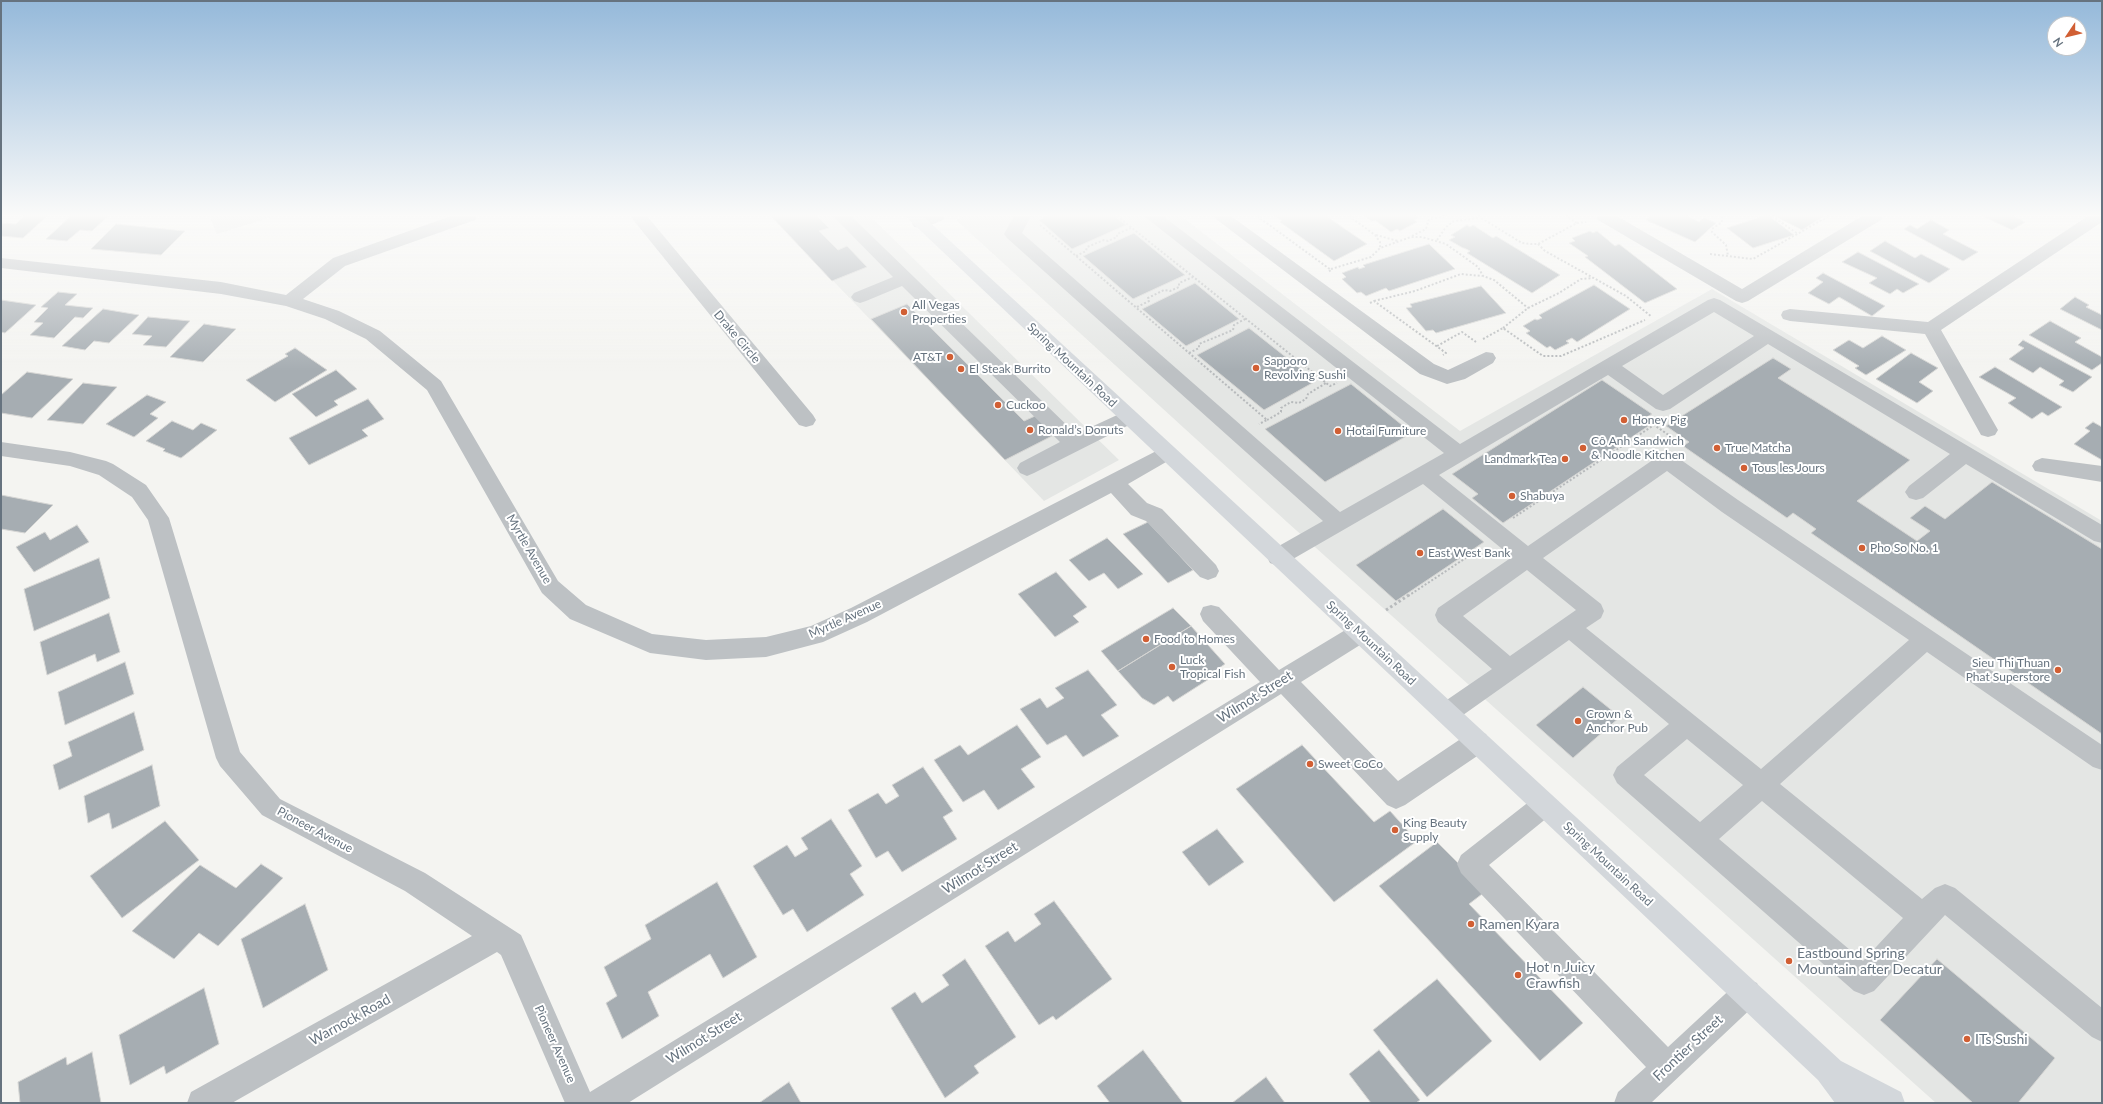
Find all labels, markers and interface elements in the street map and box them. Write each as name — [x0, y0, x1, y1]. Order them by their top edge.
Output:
north arrow — [2047, 16, 2087, 56]
text: N — [2050, 35, 2065, 50]
place label: All Vegas Properties — [912, 298, 966, 326]
marker: All Vegas Properties — [899, 307, 909, 317]
street label: Drake Circle — [711, 308, 763, 366]
street label: Spring Mountain Road — [1024, 320, 1120, 410]
place label: AT&T — [913, 350, 942, 364]
marker: AT&T — [945, 352, 955, 362]
place label: Sapporo Revolving Sushi — [1264, 354, 1346, 382]
place label: El Steak Burrito — [969, 362, 1051, 376]
marker: Sapporo Revolving Sushi — [1251, 363, 1261, 373]
marker: El Steak Burrito — [956, 364, 966, 374]
place label: Cuckoo — [1006, 398, 1046, 412]
marker: Cuckoo — [993, 400, 1003, 410]
place label: Honey Pig — [1632, 413, 1686, 427]
marker: Honey Pig — [1619, 415, 1629, 425]
place label: Ronald’s Donuts — [1038, 423, 1123, 437]
place label: Hotai Furniture — [1346, 424, 1426, 438]
marker: Ronald’s Donuts — [1025, 425, 1035, 435]
marker: Hotai Furniture — [1333, 426, 1343, 436]
place label: Cô Anh Sandwich & Noodle Kitchen — [1591, 434, 1685, 462]
place label: True Matcha — [1725, 441, 1791, 455]
marker: Cô Anh Sandwich & Noodle Kitchen — [1578, 443, 1588, 453]
marker: True Matcha — [1712, 443, 1722, 453]
place label: Landmark Tea — [1484, 452, 1557, 466]
marker: Landmark Tea — [1560, 454, 1570, 464]
place label: Tous les Jours — [1752, 461, 1825, 475]
marker: Tous les Jours — [1739, 463, 1749, 473]
place label: Shabuya — [1520, 489, 1565, 503]
marker: Shabuya — [1507, 491, 1517, 501]
street label: Myrtle Avenue — [503, 512, 555, 586]
place label: Pho So No. 1 — [1870, 541, 1939, 555]
marker: Pho So No. 1 — [1857, 543, 1867, 553]
place label: East West Bank — [1428, 546, 1510, 560]
marker: East West Bank — [1415, 548, 1425, 558]
street label: Myrtle Avenue — [807, 597, 883, 641]
street label: Spring Mountain Road — [1323, 598, 1419, 688]
place label: Food to Homes — [1154, 632, 1235, 646]
marker: Food to Homes — [1141, 634, 1151, 644]
place label: Luck Tropical Fish — [1180, 653, 1245, 681]
place label: Sieu Thi Thuan Phat Superstore — [1966, 656, 2050, 684]
marker: Luck Tropical Fish — [1167, 662, 1177, 672]
marker: Sieu Thi Thuan Phat Superstore — [2053, 665, 2063, 675]
street label: Wilmot Street — [1214, 667, 1296, 727]
place label: Crown & Anchor Pub — [1586, 707, 1648, 735]
marker: Crown & Anchor Pub — [1573, 716, 1583, 726]
place label: Sweet CoCo — [1318, 757, 1383, 771]
marker: Sweet CoCo — [1305, 759, 1315, 769]
street label: Pioneer Avenue — [275, 804, 355, 856]
place label: King Beauty Supply — [1403, 816, 1467, 844]
street label: Spring Mountain Road — [1560, 819, 1656, 909]
marker: King Beauty Supply — [1390, 825, 1400, 835]
street label: Wilmot Street — [939, 838, 1021, 898]
place label: Ramen Kyara — [1479, 916, 1559, 932]
marker: Ramen Kyara — [1466, 919, 1476, 929]
place label: Eastbound Spring Mountain after Decatur — [1797, 945, 1942, 978]
marker: Eastbound Spring Mountain after Decatur — [1784, 956, 1794, 966]
place label: Hot n Juicy Crawfish — [1526, 959, 1595, 992]
marker: Hot n Juicy Crawfish — [1513, 970, 1523, 980]
street label: Warnock Road — [307, 991, 393, 1049]
street label: Pioneer Avenue — [531, 1003, 579, 1085]
street label: Wilmot Street — [663, 1008, 745, 1068]
street label: Frontier Street — [1650, 1011, 1726, 1085]
place label: ITs Sushi — [1975, 1031, 2028, 1047]
marker: ITs Sushi — [1962, 1034, 1972, 1044]

